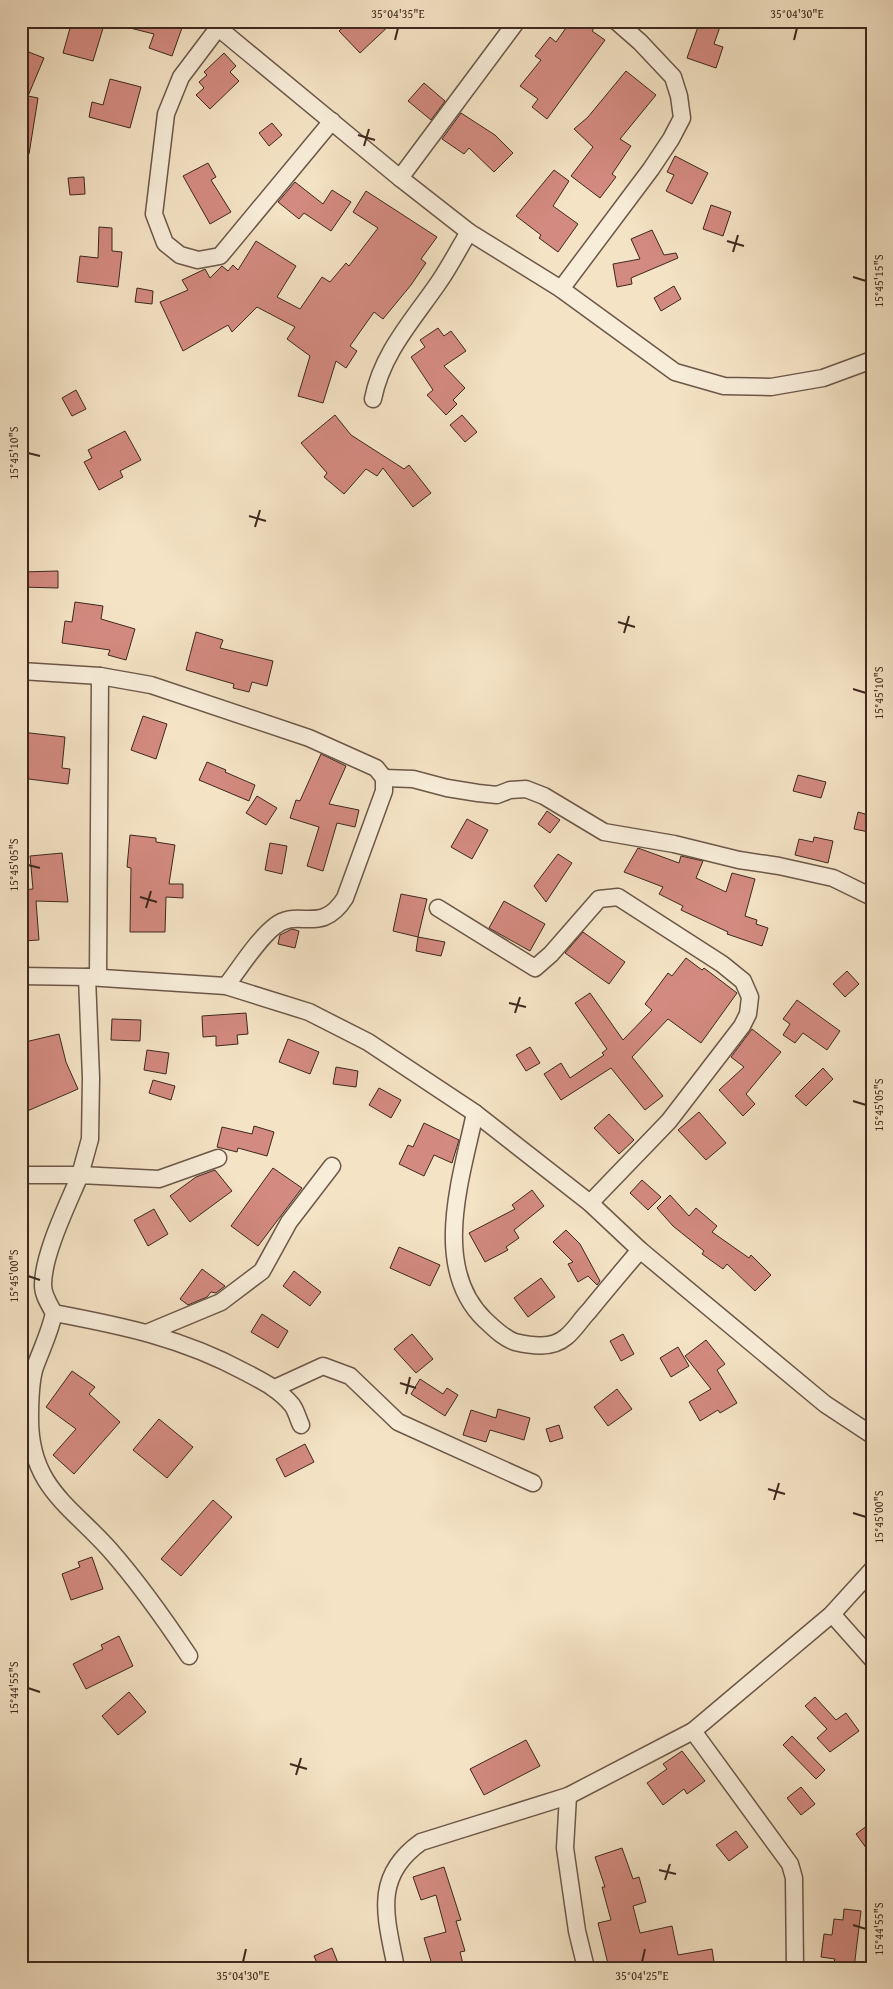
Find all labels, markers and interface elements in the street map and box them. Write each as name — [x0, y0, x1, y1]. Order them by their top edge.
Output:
text: 35°04'35"E — [371, 5, 425, 22]
text: 35°04'30"E — [770, 5, 824, 22]
text: 15°45'15"S — [870, 254, 887, 308]
text: 15°45'10"S — [5, 426, 22, 480]
text: 15°45'10"S — [870, 666, 887, 720]
text: 15°45'05"S — [5, 838, 22, 892]
text: 15°45'05"S — [870, 1078, 887, 1132]
text: 15°45'00"S — [5, 1249, 22, 1303]
text: 15°45'00"S — [870, 1490, 887, 1544]
text: 15°44'55"S — [5, 1661, 22, 1715]
text: 15°44'55"S — [870, 1902, 887, 1956]
text: 35°04'30"E — [216, 1967, 270, 1984]
text: 35°04'25"E — [615, 1967, 669, 1984]

